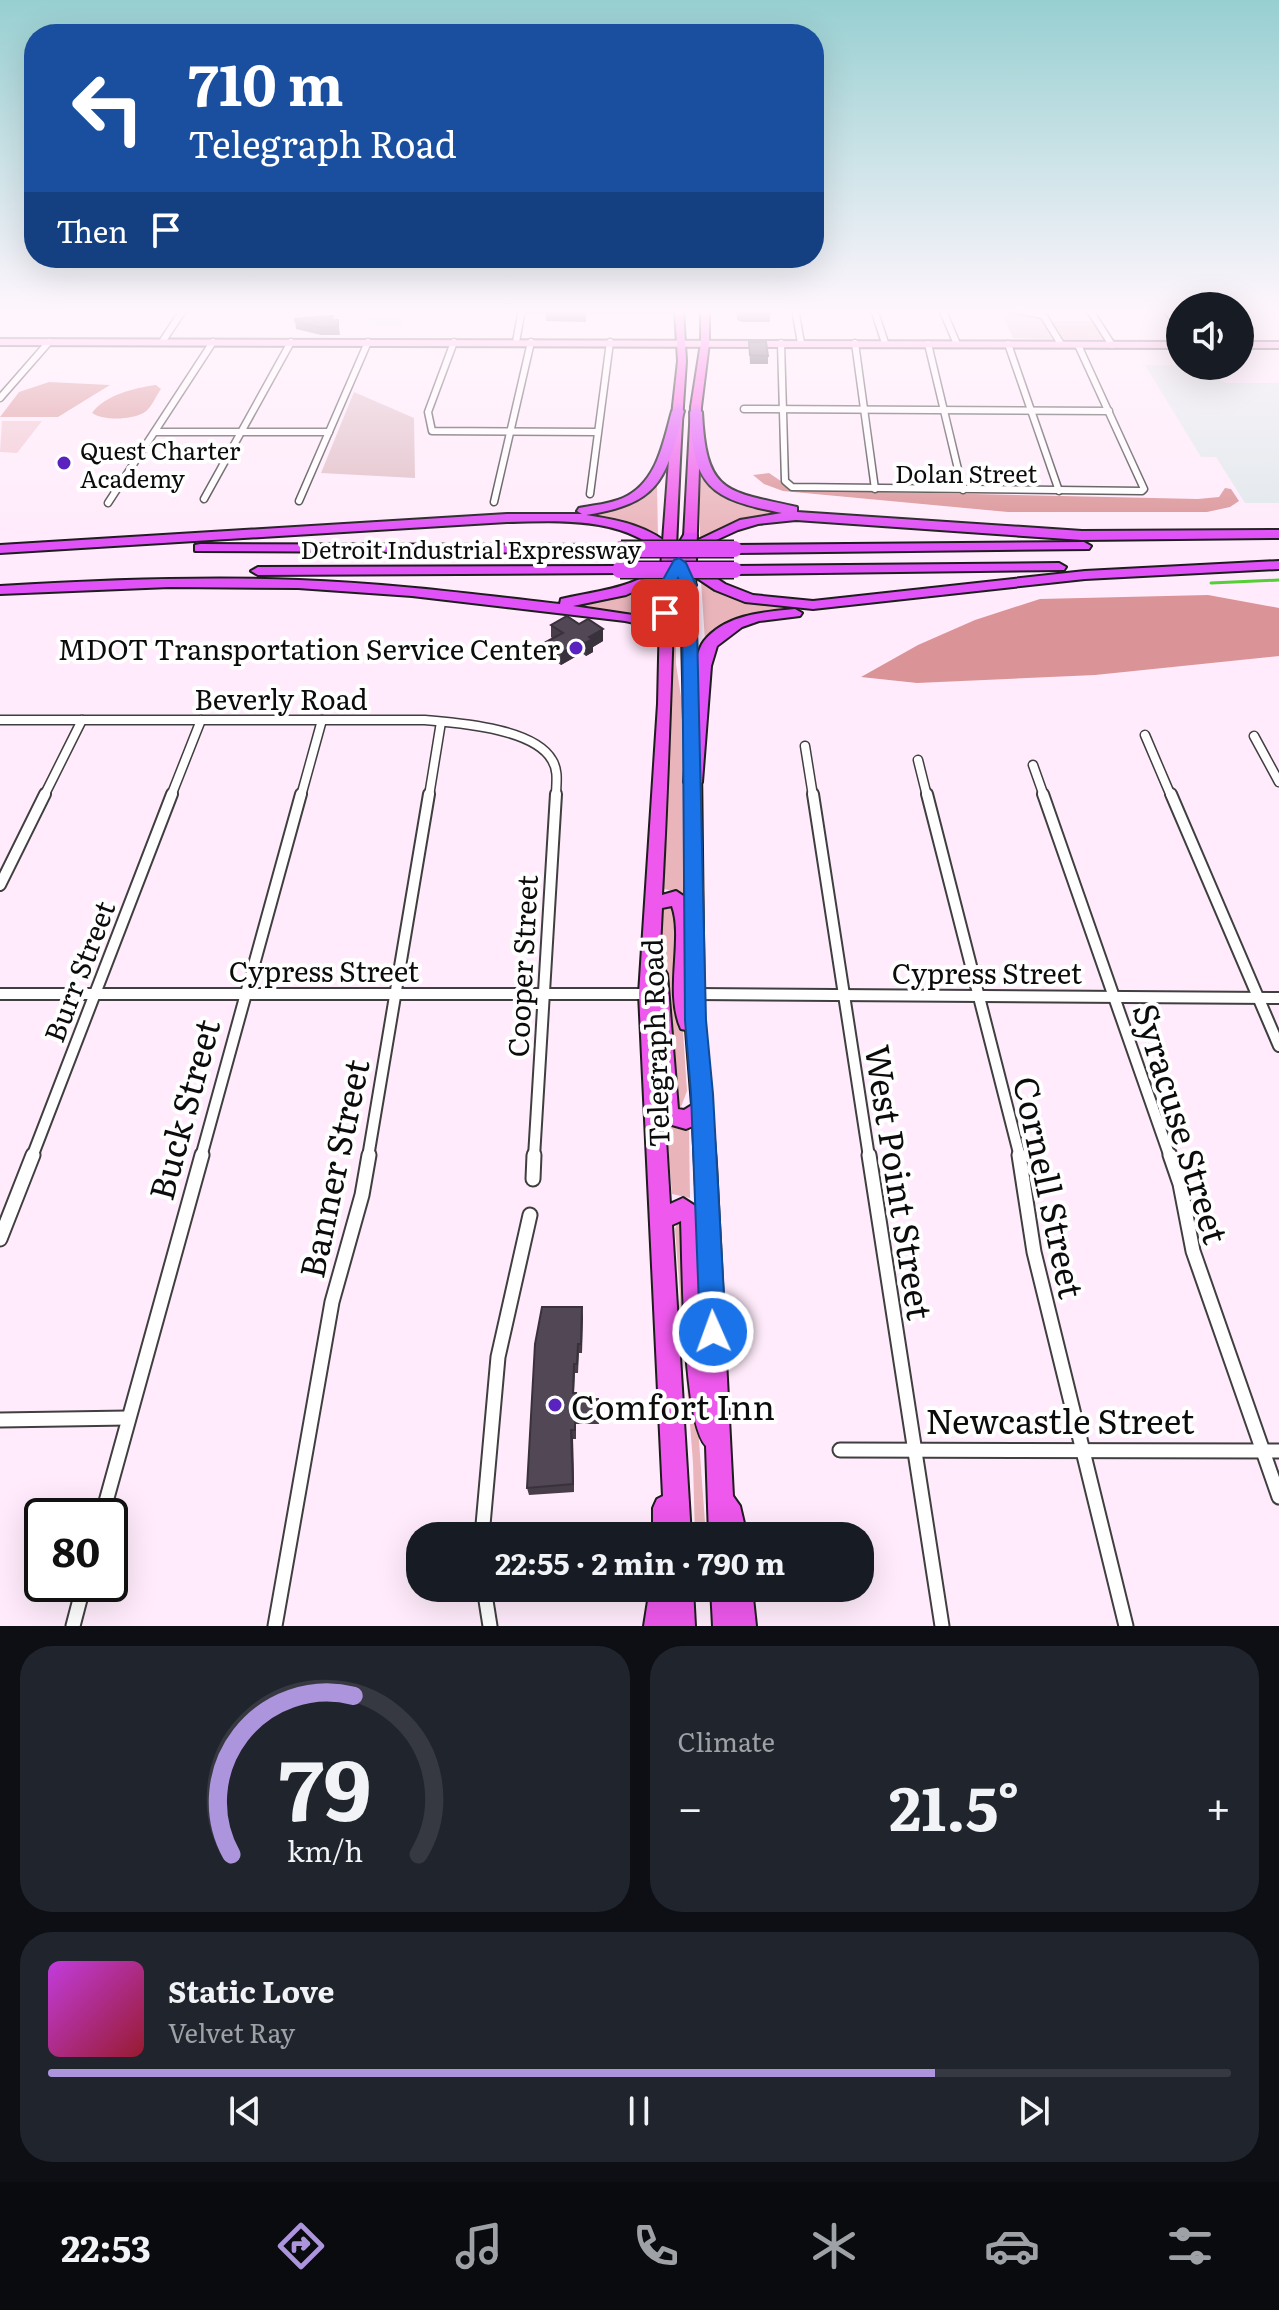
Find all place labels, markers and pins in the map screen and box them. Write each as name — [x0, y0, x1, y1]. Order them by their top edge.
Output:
place label: Quest Charter Academy — [80, 432, 241, 495]
marker: Quest Charter Academy — [55, 454, 73, 472]
pin — [631, 579, 699, 647]
place label: MDOT Transportation Service Center — [58, 627, 561, 669]
marker: MDOT Transportation Service Center — [567, 639, 585, 657]
place label: Comfort Inn — [571, 1380, 775, 1430]
marker: Comfort Inn — [546, 1396, 564, 1414]

